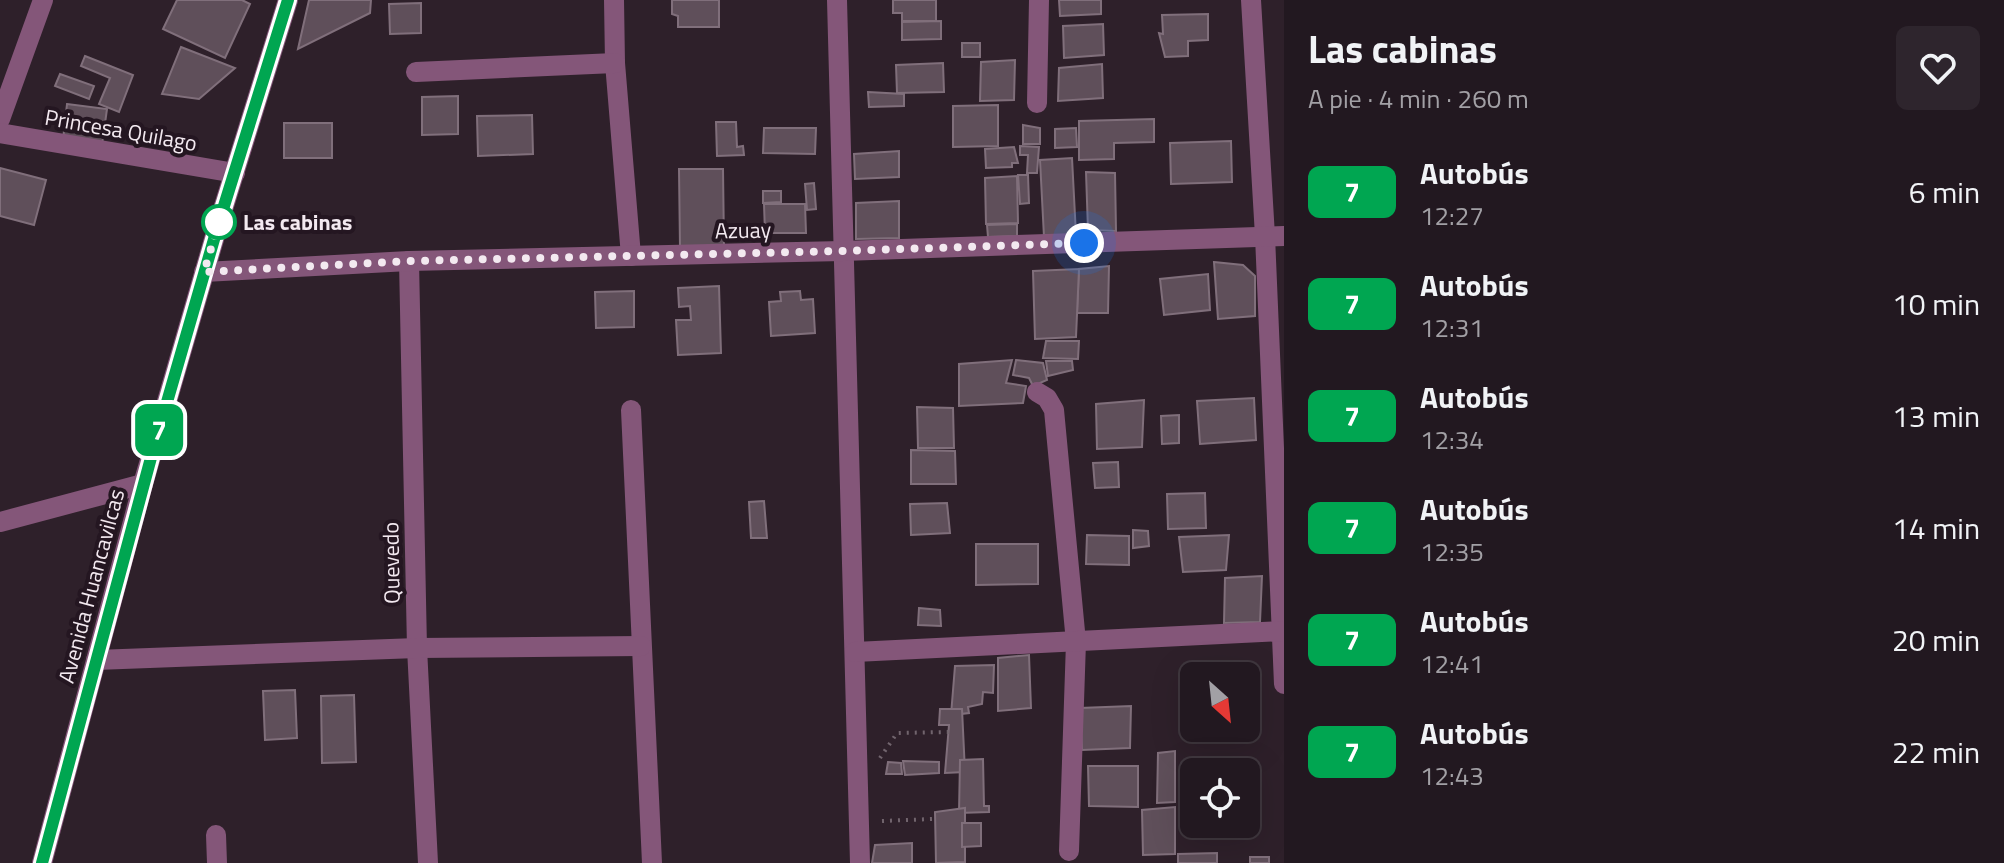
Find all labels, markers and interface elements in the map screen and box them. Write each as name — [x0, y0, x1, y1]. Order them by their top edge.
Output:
text: Las cabinas — [1308, 20, 1497, 78]
button: heart — [1896, 26, 1980, 110]
text: A pie · 4 min · 260 m — [1308, 79, 1529, 118]
street label: Princesa Quilago — [42, 100, 200, 160]
text: Autobús — [1420, 150, 1529, 196]
text: 6 min — [1909, 169, 1980, 215]
text: 7 — [1344, 170, 1360, 213]
text: 12:27 — [1420, 196, 1484, 235]
marker: Las cabinas — [202, 205, 236, 239]
place label: Las cabinas — [243, 205, 352, 239]
street label: Azuay — [715, 213, 772, 247]
your location — [1064, 223, 1104, 263]
text: Autobús — [1420, 262, 1529, 308]
text: 10 min — [1892, 281, 1980, 327]
text: 7 — [1344, 282, 1360, 325]
text: 12:31 — [1420, 308, 1484, 347]
text: Autobús — [1420, 374, 1529, 420]
text: 13 min — [1892, 393, 1980, 439]
text: 7 — [1344, 394, 1360, 437]
line badge: 7 — [133, 404, 185, 456]
text: 7 — [151, 408, 167, 451]
text: 12:34 — [1420, 420, 1484, 459]
street label: Avenida Huancavilcas — [49, 485, 133, 687]
text: Autobús — [1420, 486, 1529, 532]
text: 14 min — [1892, 505, 1980, 551]
text: 7 — [1344, 506, 1360, 549]
street label: Quevedo — [373, 522, 409, 604]
text: 12:35 — [1420, 532, 1484, 571]
text: Autobús — [1420, 598, 1529, 644]
text: 20 min — [1892, 617, 1980, 663]
text: 7 — [1344, 618, 1360, 661]
text: 12:41 — [1420, 644, 1484, 683]
north arrow — [1180, 662, 1260, 742]
map controls — [1180, 662, 1260, 838]
text: Autobús — [1420, 710, 1529, 756]
text: 22 min — [1892, 729, 1980, 775]
text: 7 — [1344, 730, 1360, 773]
text: 12:43 — [1420, 756, 1484, 795]
button: locate — [1180, 758, 1260, 838]

